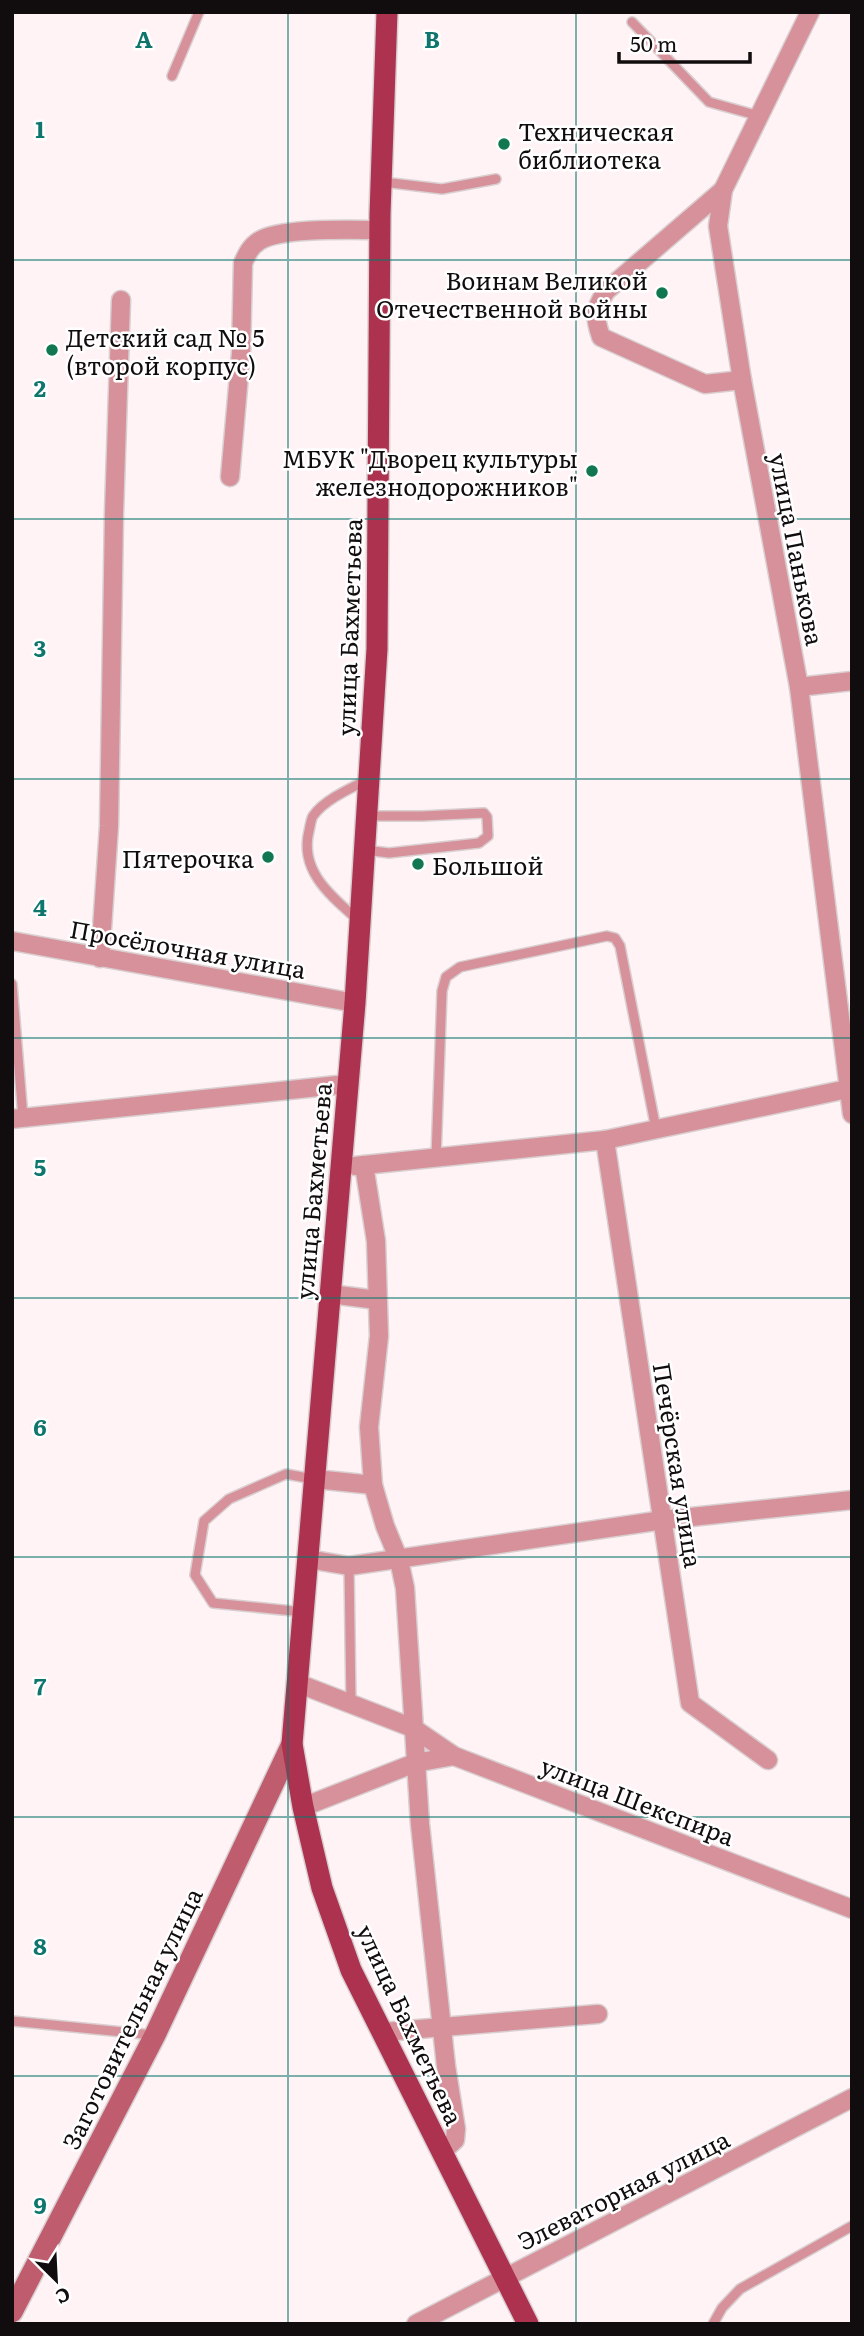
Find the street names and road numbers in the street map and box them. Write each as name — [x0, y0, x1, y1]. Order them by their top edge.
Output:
street label: улица Панькова — [762, 450, 834, 648]
street label: улица Бахметьева — [327, 518, 369, 736]
street label: Просёлочная улица — [67, 910, 309, 986]
street label: улица Бахметьева — [285, 1081, 339, 1301]
street label: Печёрская улица — [646, 1360, 712, 1570]
street label: улица Шекспира — [536, 1747, 740, 1853]
street label: Заготовительная улица — [52, 1881, 210, 2155]
street label: улица Бахметьева — [349, 1918, 473, 2130]
street label: Элеваторная улица — [511, 2120, 735, 2258]

